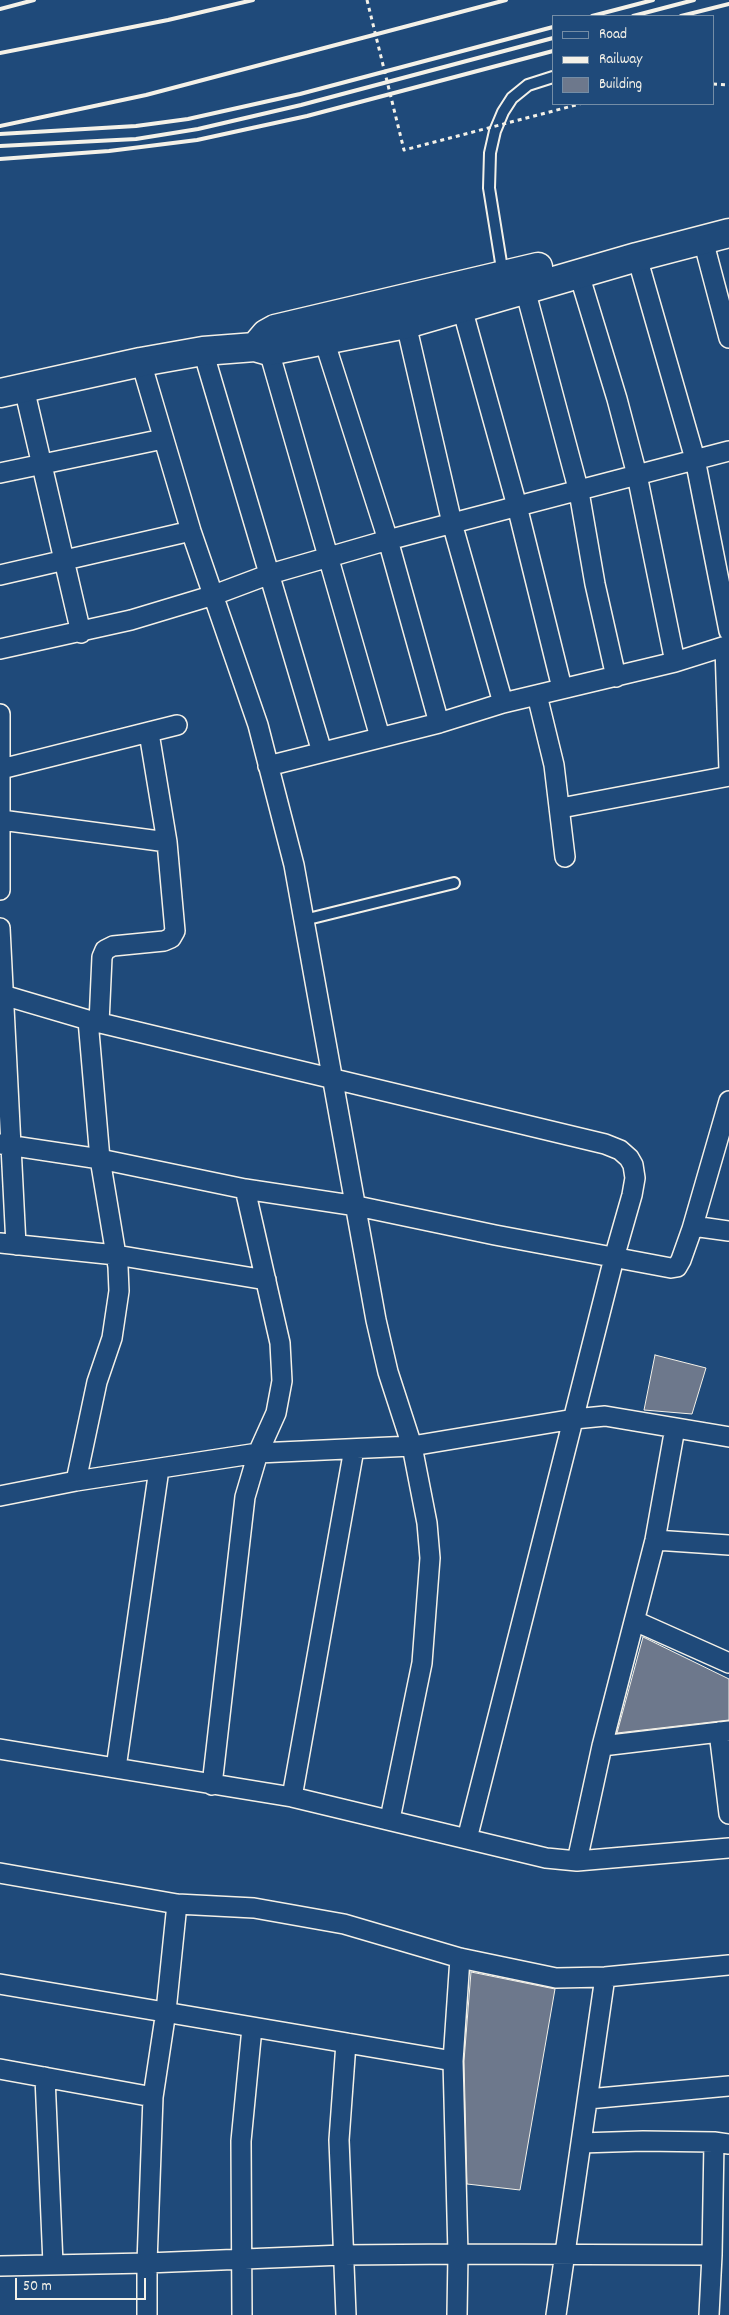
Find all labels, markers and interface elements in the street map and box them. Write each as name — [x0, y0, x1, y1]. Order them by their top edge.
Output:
legend — [552, 15, 714, 105]
text: Road — [599, 24, 627, 46]
text: Railway — [599, 49, 642, 71]
text: Building — [599, 74, 642, 96]
scale bar — [18, 2268, 149, 2300]
text: 50 m — [23, 2276, 52, 2298]

